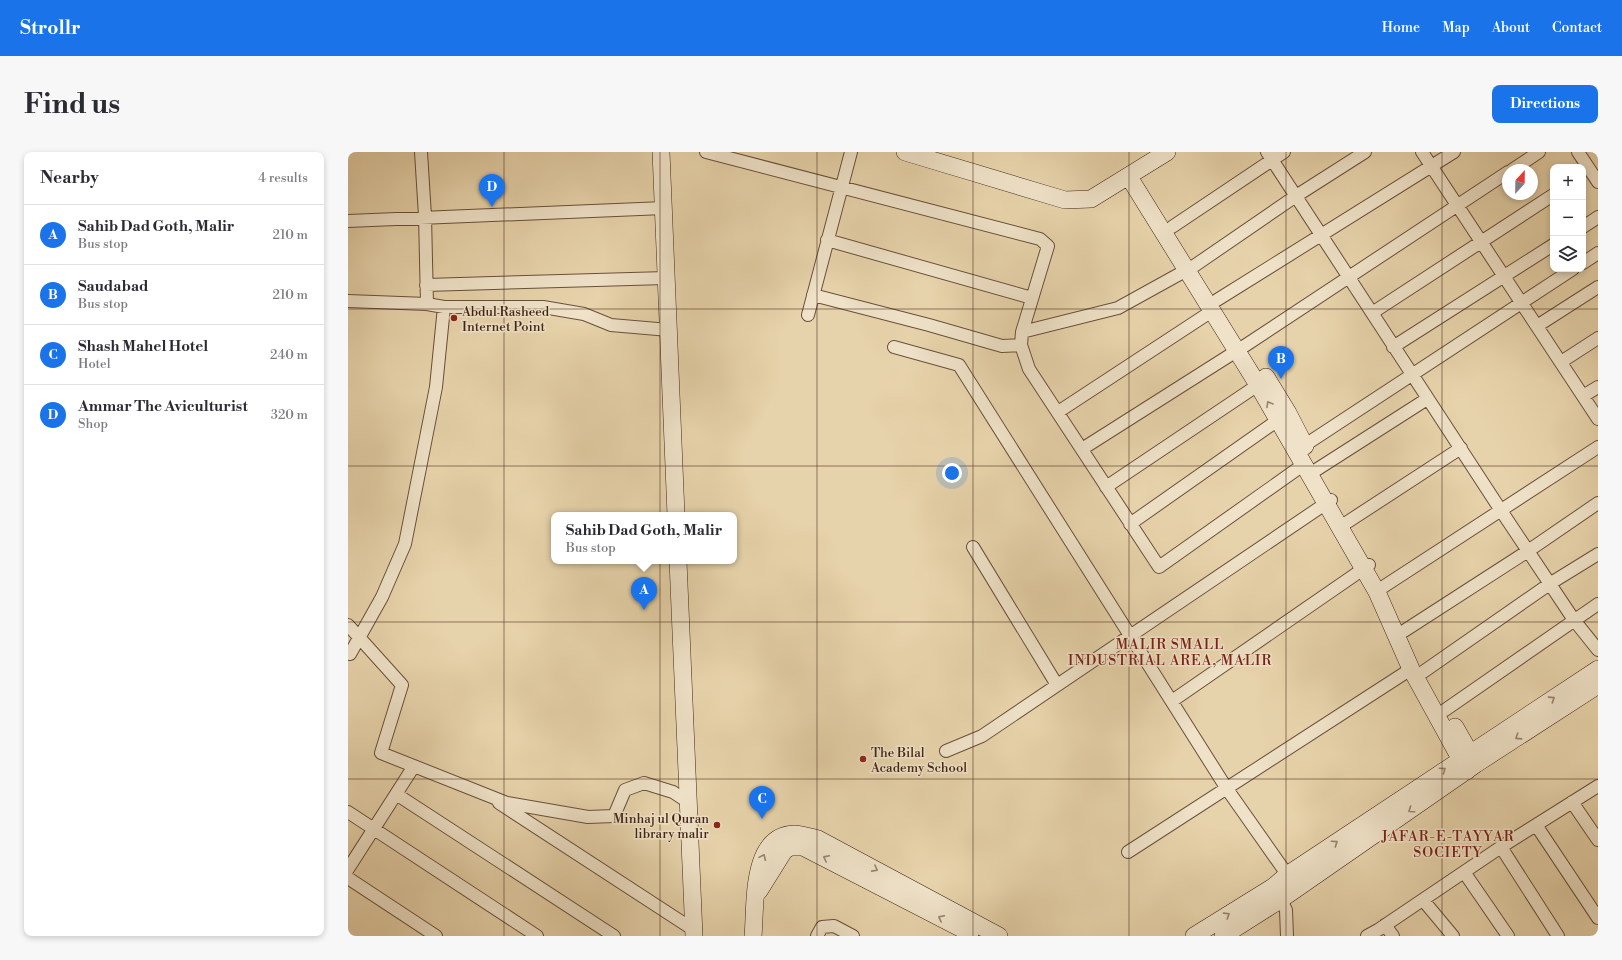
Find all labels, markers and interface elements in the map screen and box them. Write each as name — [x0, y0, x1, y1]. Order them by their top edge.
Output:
text: Strollr — [20, 16, 81, 40]
text: Home — [1382, 19, 1420, 37]
text: Map — [1442, 19, 1470, 37]
text: About — [1492, 19, 1530, 37]
text: Contact — [1552, 19, 1602, 37]
button: Directions — [1492, 85, 1598, 123]
text: Find us — [24, 87, 120, 122]
north arrow — [1502, 164, 1538, 200]
map controls — [1550, 164, 1586, 272]
button: + — [1550, 164, 1586, 200]
text: Nearby — [40, 167, 99, 189]
text: 4 results — [258, 170, 308, 186]
pin: D — [479, 174, 505, 207]
button: − — [1550, 200, 1586, 236]
text: Sahib Dad Goth, Malir — [78, 217, 234, 236]
text: A — [48, 227, 58, 243]
text: 210 m — [273, 227, 308, 243]
text: Bus stop — [78, 236, 128, 252]
button: layers — [1550, 236, 1586, 272]
text: Saudabad — [78, 277, 148, 296]
text: B — [48, 287, 58, 303]
text: 210 m — [273, 287, 308, 303]
text: Bus stop — [78, 296, 128, 312]
place label: Abdul Rasheed Internet Point — [461, 304, 550, 335]
marker: Abdul Rasheed Internet Point — [449, 313, 459, 323]
text: Shash Mahel Hotel — [78, 337, 208, 356]
pin: B — [1268, 346, 1294, 379]
text: C — [48, 347, 58, 363]
text: 240 m — [270, 347, 308, 363]
text: Hotel — [78, 356, 111, 372]
text: Ammar The Aviculturist — [78, 397, 248, 416]
one-way arrow — [1266, 401, 1273, 408]
text: D — [48, 407, 58, 423]
text: 320 m — [271, 407, 308, 423]
text: Shop — [78, 416, 108, 432]
your location — [942, 463, 962, 483]
popup — [551, 512, 737, 564]
text: Sahib Dad Goth, Malir — [566, 521, 722, 540]
text: Bus stop — [566, 540, 616, 556]
pin: A — [631, 577, 657, 610]
district label: MALIR SMALL INDUSTRIAL AREA, MALIR — [1068, 636, 1272, 670]
one-way arrow — [1548, 696, 1555, 704]
one-way arrow — [1516, 732, 1523, 739]
place label: The Bilal Academy School — [870, 745, 967, 776]
marker: The Bilal Academy School — [858, 754, 868, 764]
one-way arrow — [1439, 768, 1446, 775]
pin: C — [749, 786, 775, 819]
one-way arrow — [1408, 805, 1415, 812]
place label: Minhaj ul Quran library malir — [613, 811, 709, 842]
marker: Minhaj ul Quran library malir — [712, 820, 722, 830]
district label: JAFAR-E-TAYYAR SOCIETY — [1381, 828, 1514, 862]
one-way arrow — [1331, 840, 1338, 848]
one-way arrow — [758, 853, 766, 861]
one-way arrow — [823, 855, 830, 863]
one-way arrow — [871, 864, 878, 872]
one-way arrow — [1223, 913, 1230, 920]
one-way arrow — [938, 915, 945, 923]

